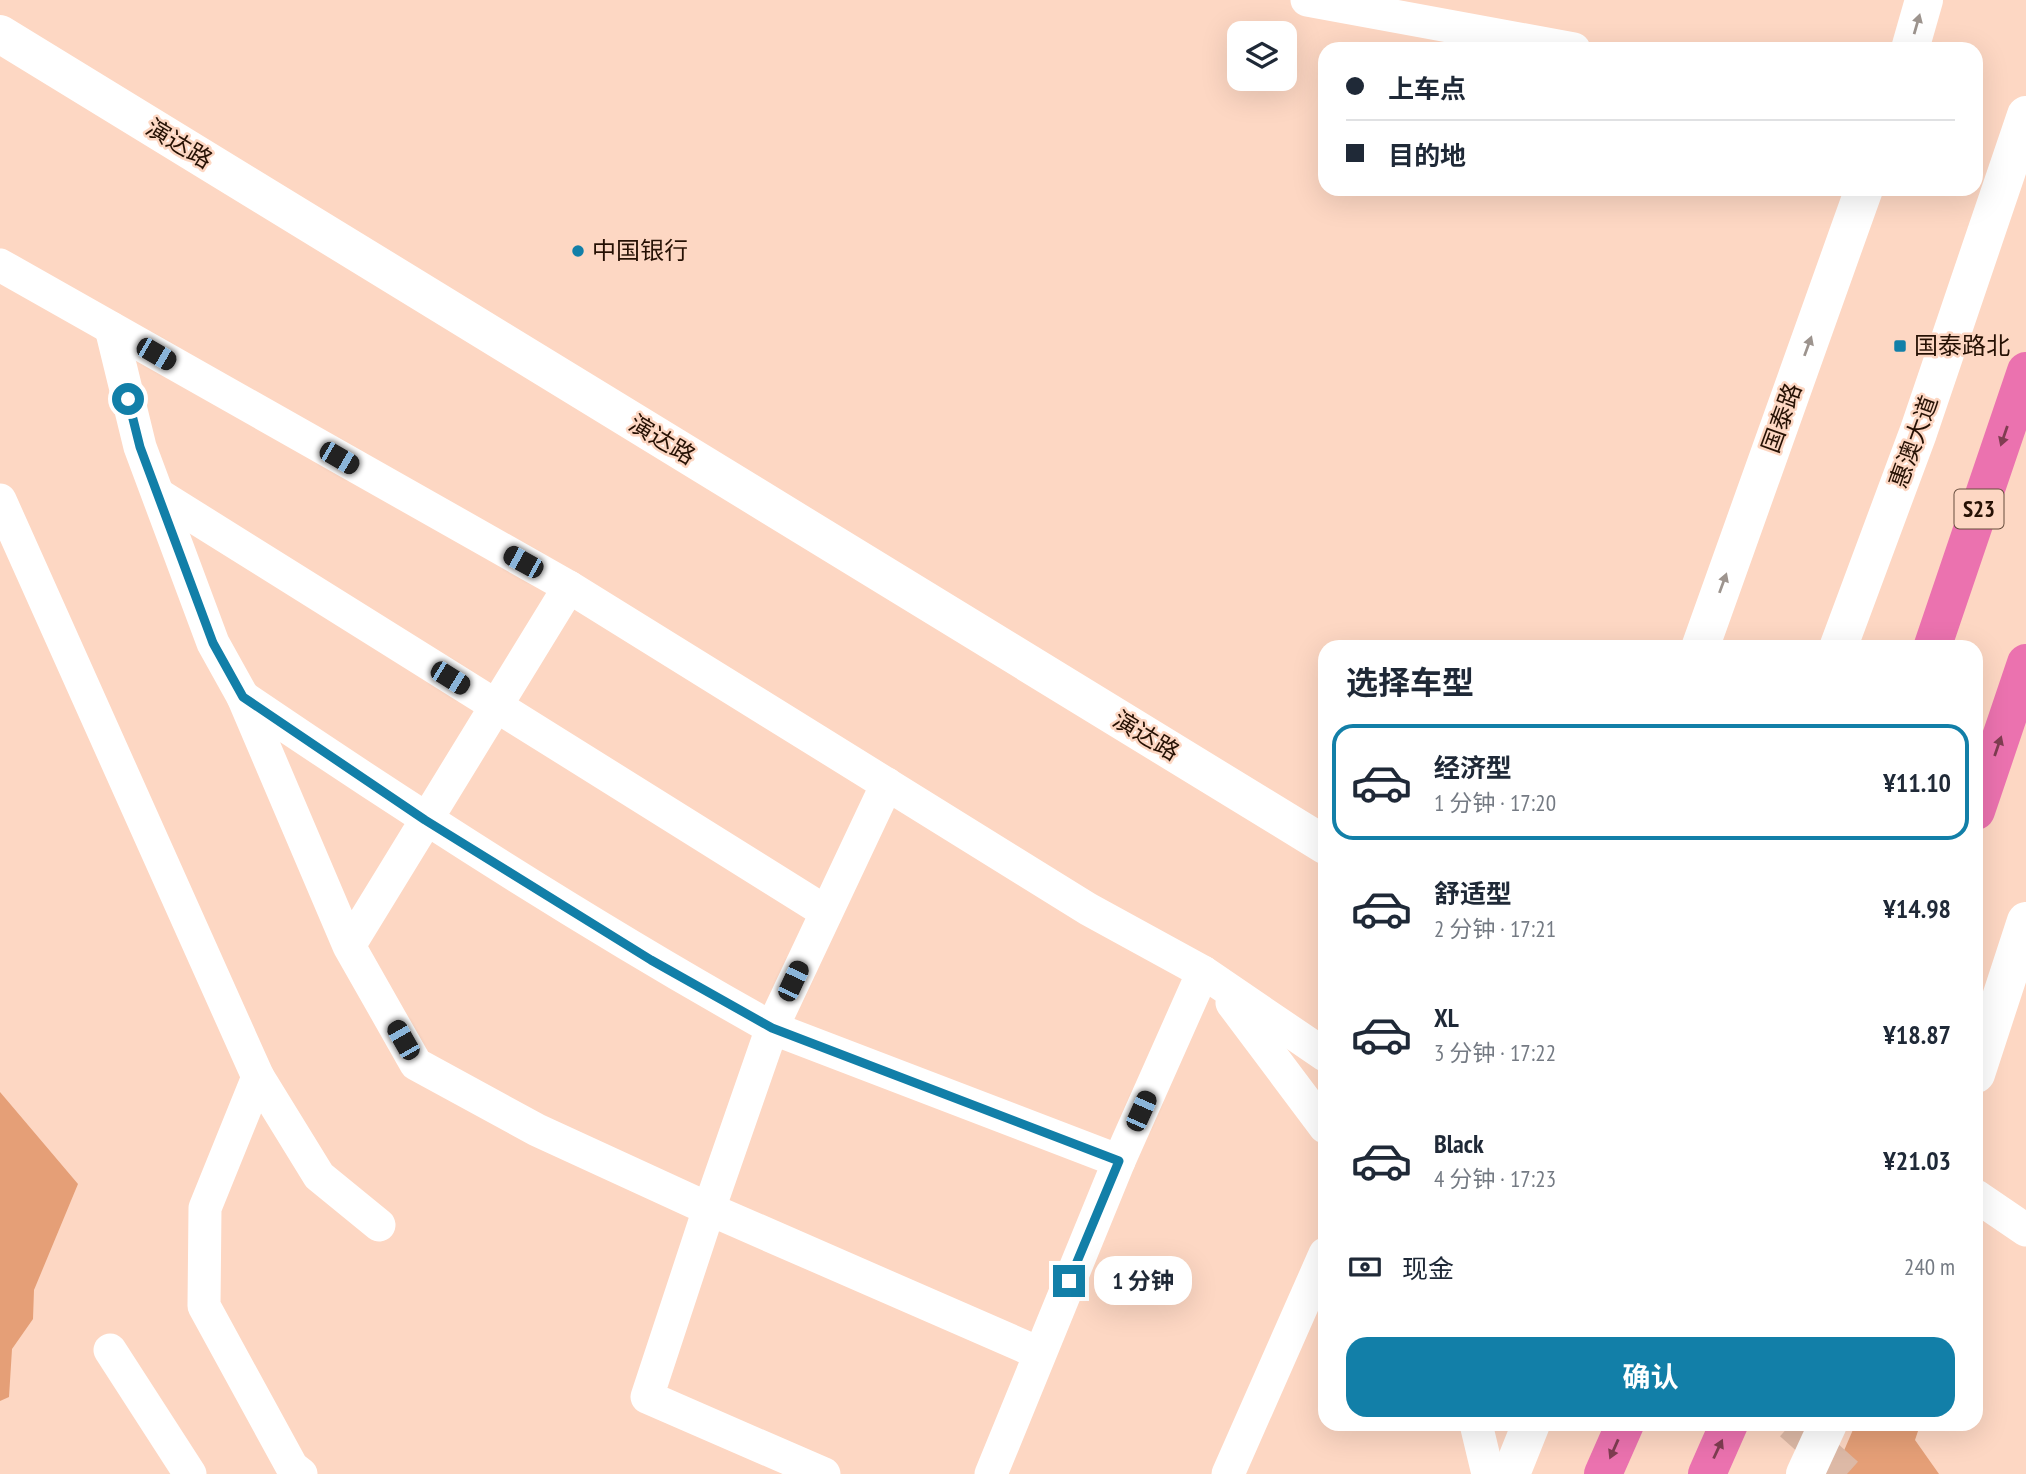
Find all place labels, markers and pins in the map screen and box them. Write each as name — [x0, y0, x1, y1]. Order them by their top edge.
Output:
place label: 中国银行 — [592, 235, 688, 266]
marker: 中国银行 — [570, 243, 586, 259]
place label: 国泰路北 — [1914, 330, 2010, 361]
marker: 国泰路北 — [1892, 338, 1908, 354]

